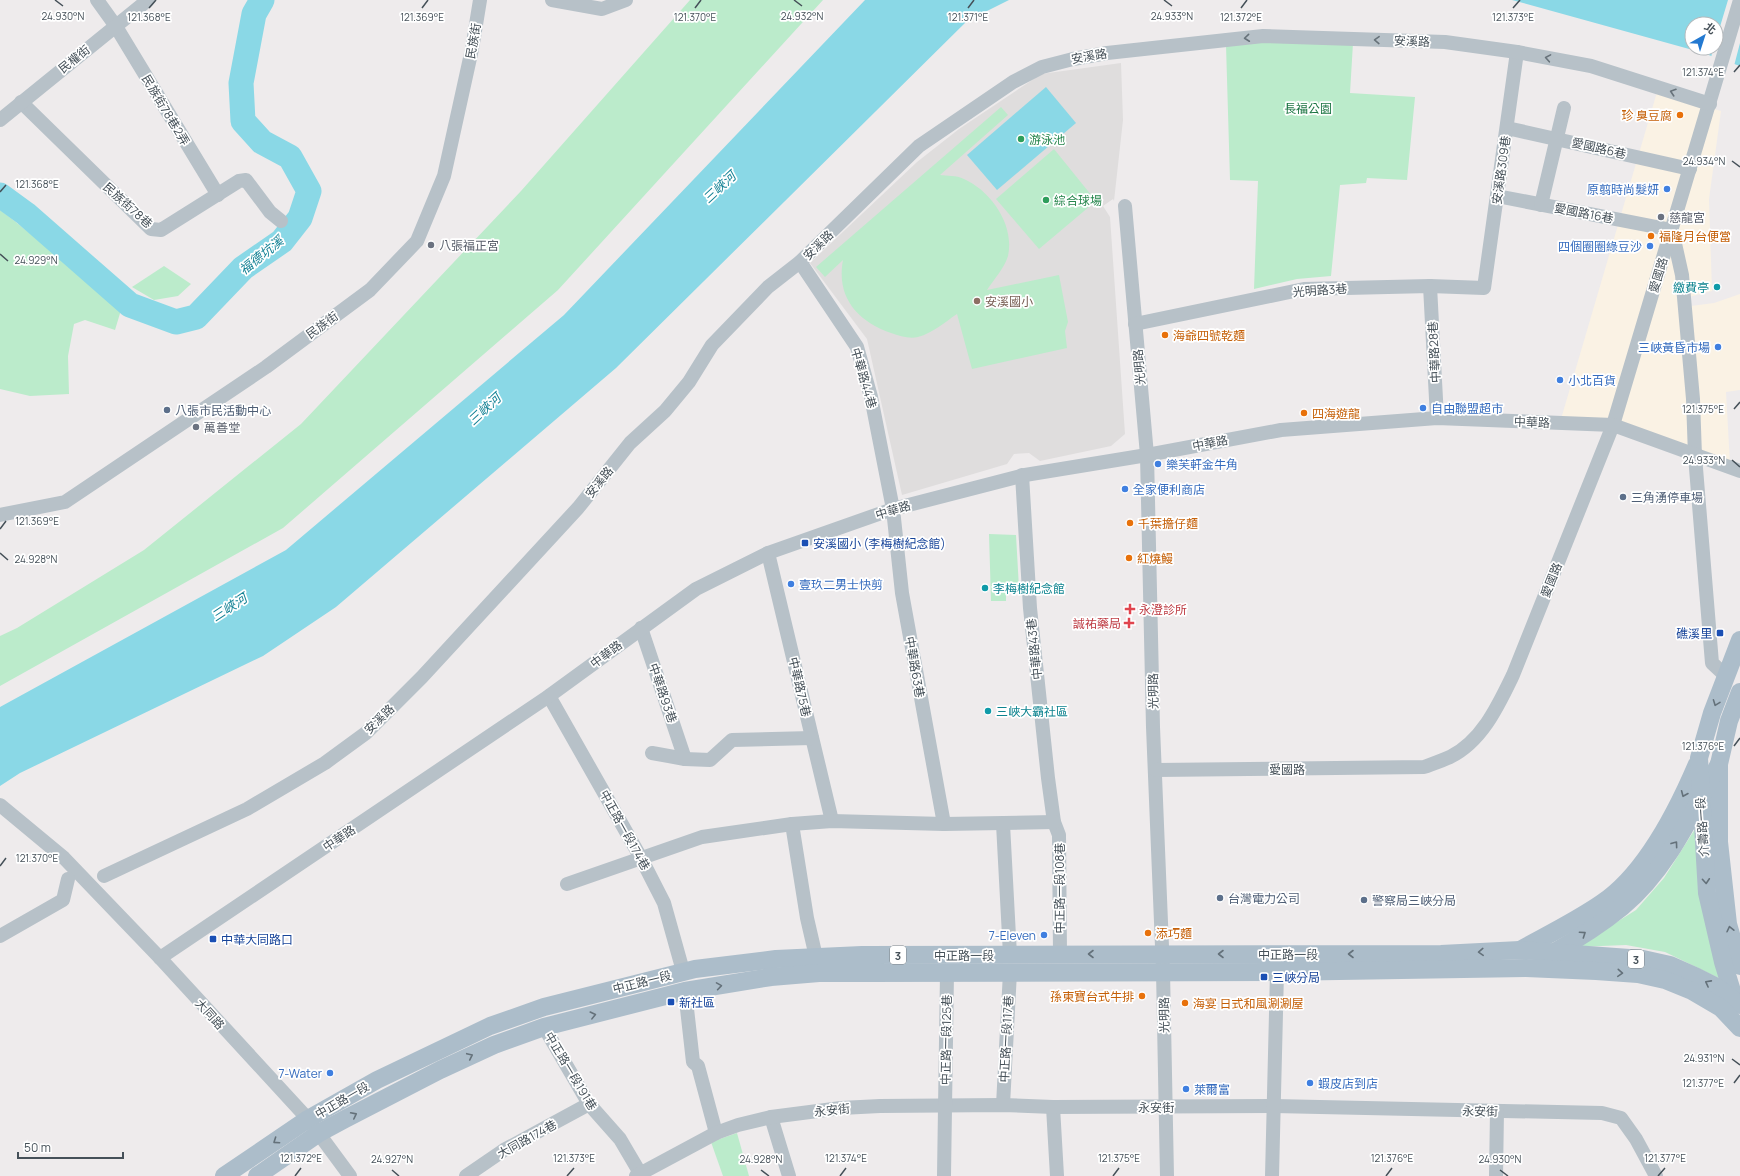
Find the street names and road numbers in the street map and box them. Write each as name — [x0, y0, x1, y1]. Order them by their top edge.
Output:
street label: 民族街 — [462, 22, 484, 60]
street label: 安溪路 — [1394, 32, 1430, 50]
street label: 民權街 — [55, 41, 93, 77]
street label: 安溪路 — [1070, 45, 1108, 67]
street label: 民族街78巷2弄 — [138, 71, 194, 149]
street label: 愛國路6巷 — [1570, 133, 1628, 163]
street label: 安溪路309巷 — [1488, 134, 1514, 206]
street label: 民族街78巷 — [100, 178, 156, 232]
street label: 愛國路16巷 — [1553, 199, 1615, 227]
street label: 安溪路 — [799, 226, 837, 264]
street label: 愛國路 — [1645, 255, 1671, 295]
street label: 光明路3巷 — [1292, 280, 1348, 300]
street label: 民族街 — [302, 308, 342, 342]
street label: 中華路28巷 — [1424, 321, 1444, 383]
street label: 中華路44巷 — [847, 346, 881, 410]
street label: 光明路 — [1129, 348, 1149, 386]
street label: 中華路 — [1514, 413, 1550, 431]
street label: 中華路 — [1191, 431, 1229, 455]
street label: 安溪路 — [581, 463, 617, 501]
street label: 中華路 — [873, 497, 913, 523]
street label: 愛國路 — [1536, 560, 1566, 600]
street label: 中華路43巷 — [1022, 617, 1046, 681]
street label: 中華路63巷 — [901, 635, 929, 699]
street label: 中華路 — [587, 636, 625, 672]
street label: 中華路75巷 — [785, 655, 815, 719]
street label: 中華路93巷 — [645, 661, 681, 725]
street label: 光明路 — [1144, 673, 1162, 709]
street label: 安溪路 — [360, 700, 398, 738]
street label: 愛國路 — [1269, 761, 1305, 778]
street label: 中正路一段174巷 — [596, 787, 654, 873]
street label: 介壽路一段 — [1691, 796, 1713, 858]
street label: 中華路 — [319, 821, 359, 855]
street label: 中正路一段108巷 — [1051, 843, 1068, 933]
road number: 3 — [890, 946, 906, 964]
street label: 中正路一段 — [1258, 946, 1318, 963]
street label: 中正路一段 — [934, 947, 994, 964]
road number: 3 — [1628, 950, 1644, 968]
street label: 中正路一段 — [611, 966, 673, 998]
street label: 大同路 — [192, 995, 228, 1033]
street label: 中正路一段125巷 — [937, 995, 955, 1085]
street label: 中正路一段117巷 — [995, 995, 1017, 1083]
street label: 光明路 — [1155, 997, 1173, 1033]
street label: 中正路一段191巷 — [541, 1029, 601, 1113]
street label: 中正路一段 — [312, 1078, 372, 1122]
street label: 永安街 — [1138, 1099, 1174, 1116]
street label: 永安街 — [813, 1100, 851, 1120]
street label: 永安街 — [1462, 1102, 1498, 1120]
street label: 大同路174巷 — [494, 1116, 560, 1162]

